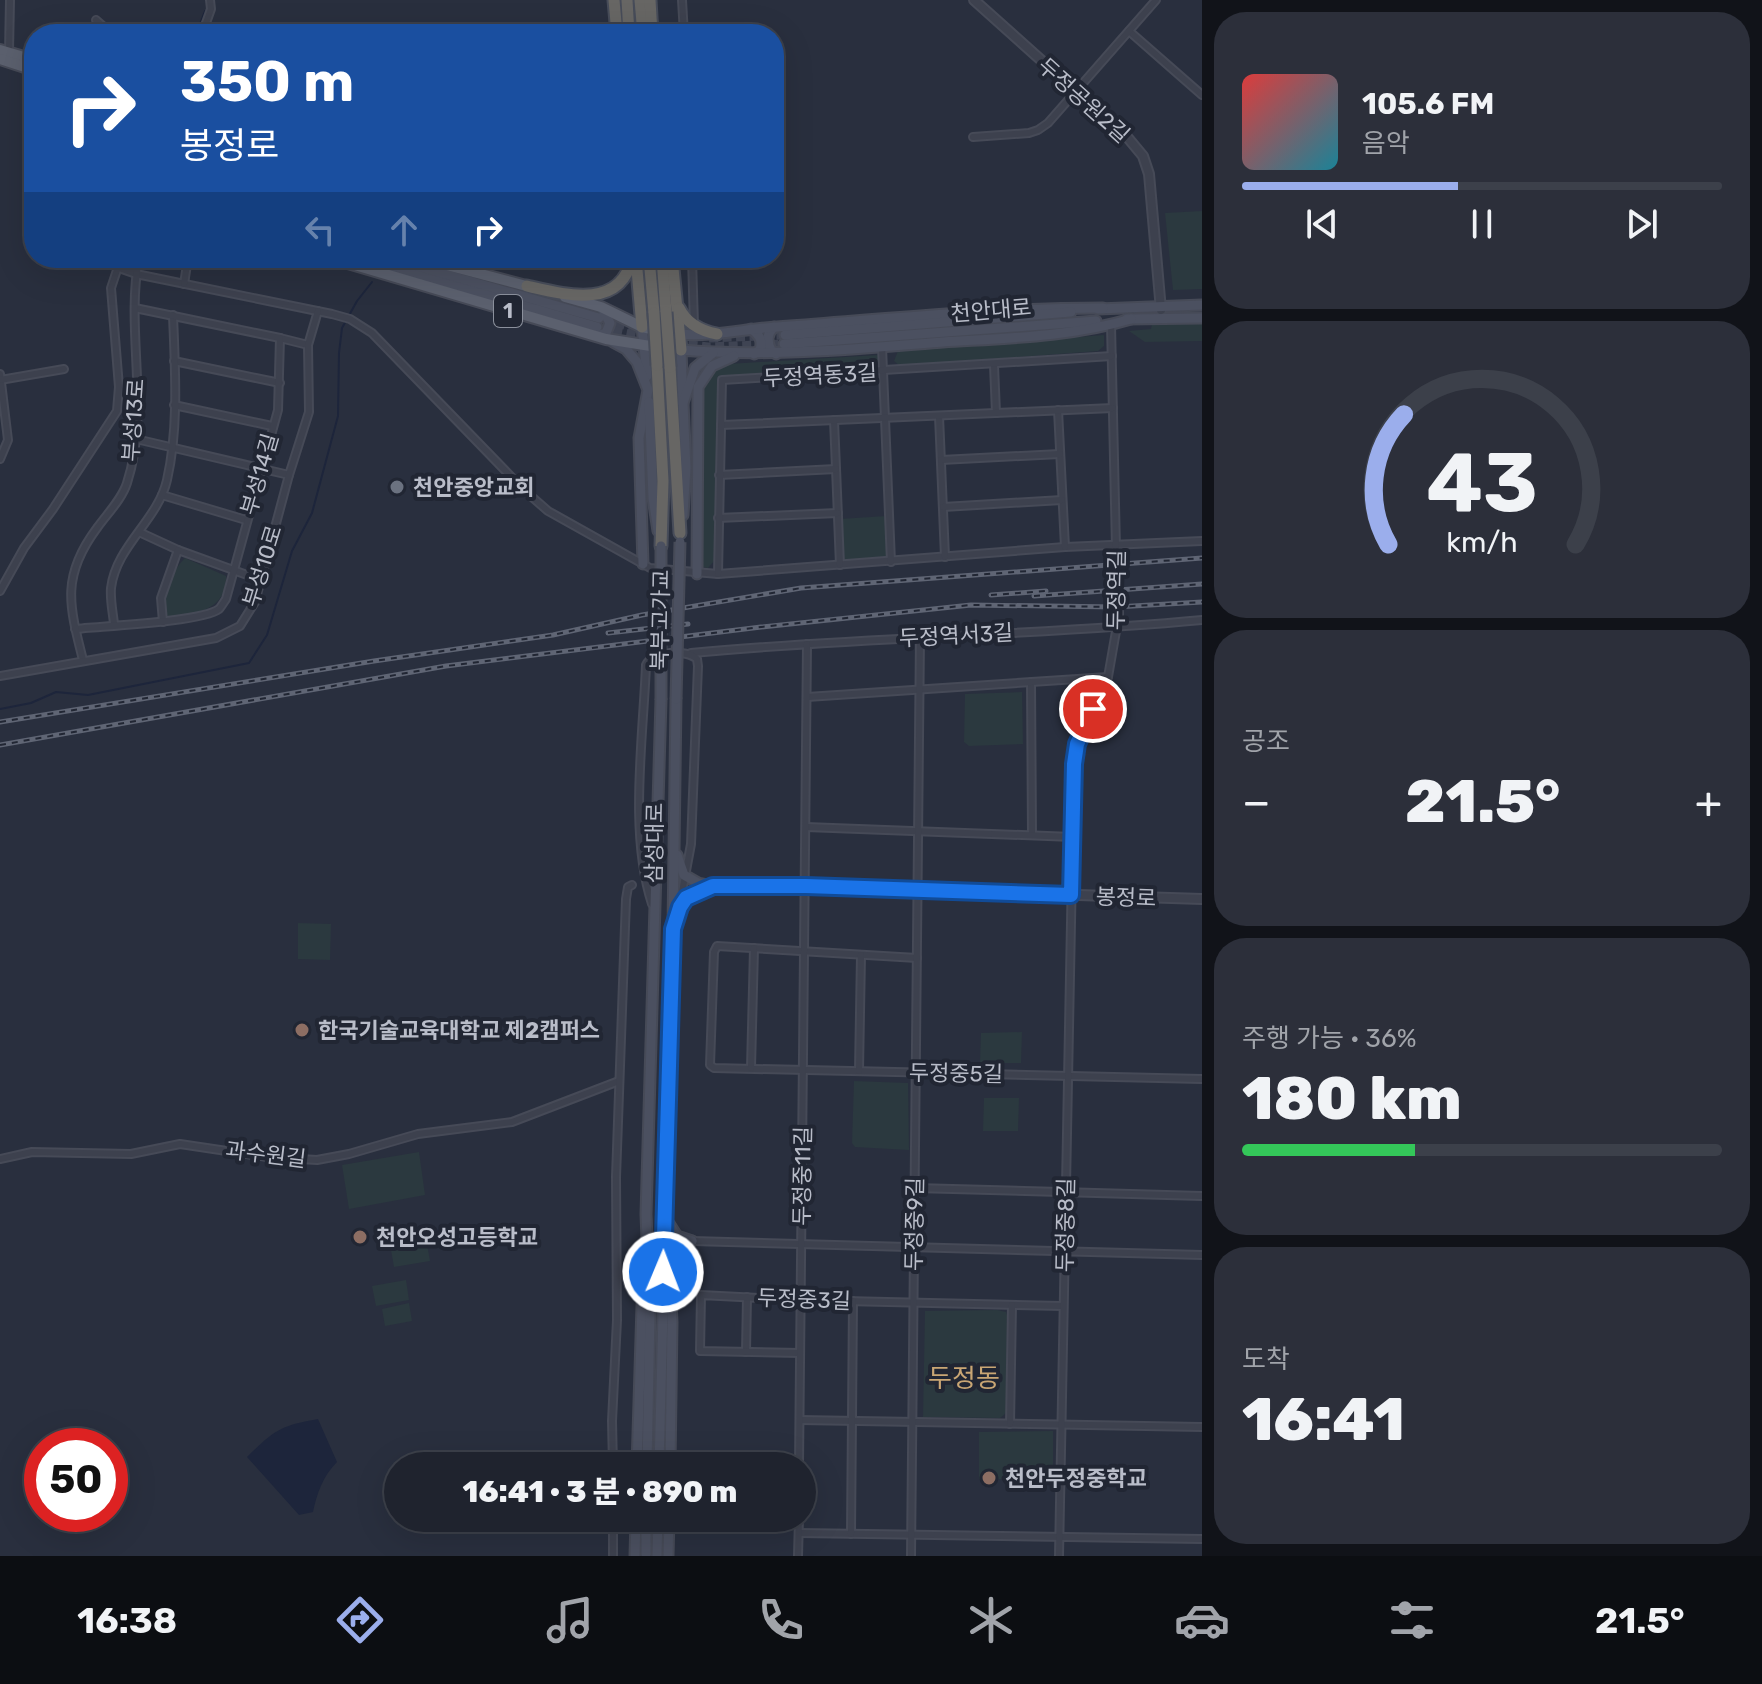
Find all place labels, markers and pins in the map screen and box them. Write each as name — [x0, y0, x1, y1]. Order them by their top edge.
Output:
place label: 천안중앙교회 — [413, 474, 534, 501]
marker: 천안중앙교회 — [388, 478, 406, 496]
pin — [1059, 675, 1127, 743]
place label: 한국기술교육대학교 제2캠퍼스 — [318, 1017, 600, 1044]
marker: 한국기술교육대학교 제2캠퍼스 — [293, 1021, 311, 1039]
place label: 천안오성고등학교 — [376, 1224, 538, 1251]
marker: 천안오성고등학교 — [351, 1228, 369, 1246]
place label: 천안두정중학교 — [1005, 1465, 1147, 1492]
marker: 천안두정중학교 — [980, 1469, 998, 1487]

